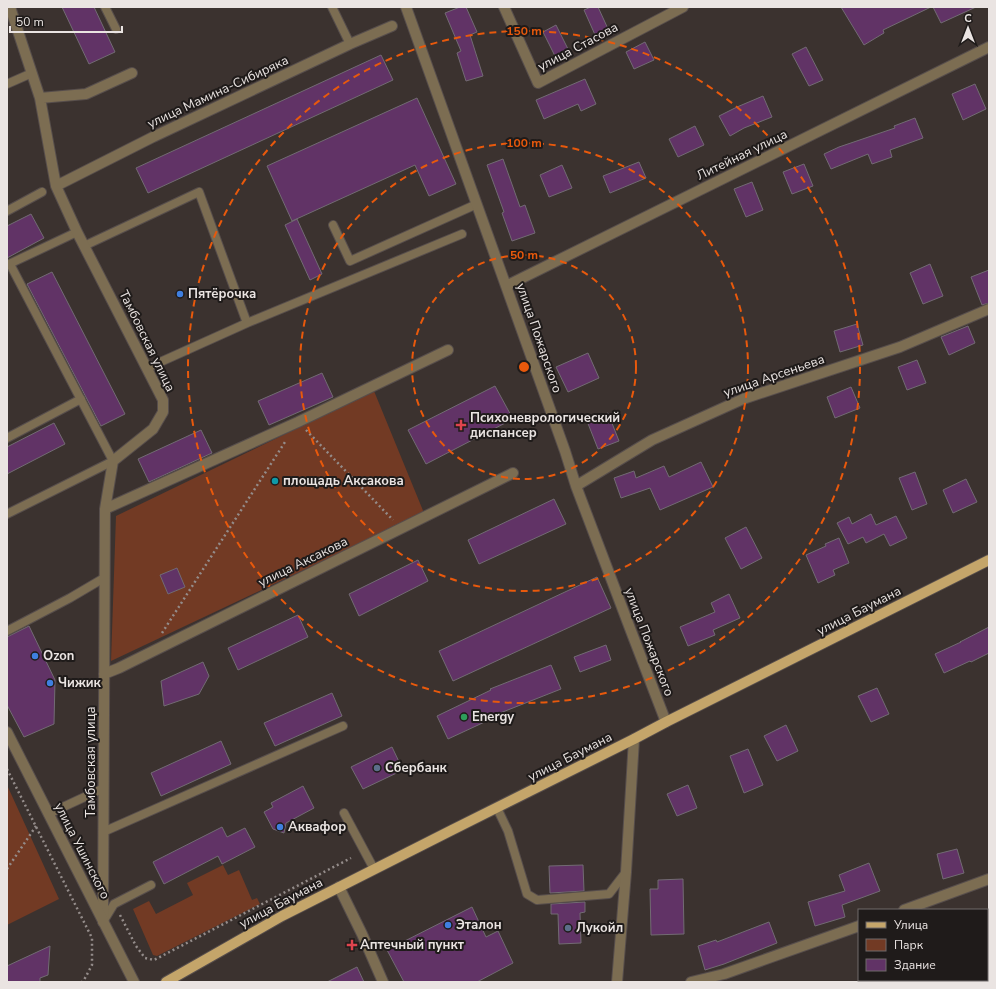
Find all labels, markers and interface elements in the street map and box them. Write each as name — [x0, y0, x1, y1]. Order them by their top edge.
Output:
scale bar — [10, 8, 122, 34]
north arrow — [948, 8, 988, 48]
text: С — [964, 11, 972, 26]
text: 50 m — [16, 14, 44, 30]
street label: улица Стасова — [535, 18, 621, 76]
text: 150 m — [506, 23, 542, 39]
street label: улица Мамина-Сибиряка — [144, 51, 292, 133]
street label: Литейная улица — [694, 125, 790, 185]
text: 100 m — [506, 135, 542, 151]
text: 50 m — [510, 247, 538, 263]
street label: улица Пожарского — [512, 281, 566, 395]
place label: Пятёрочка — [188, 285, 256, 303]
street label: Тамбовская улица — [115, 287, 179, 395]
marker: Пятёрочка — [175, 289, 185, 299]
street label: улица Арсеньева — [721, 350, 827, 402]
centre of rings — [517, 360, 531, 374]
place label: Психоневрологический диспансер — [470, 409, 620, 442]
marker: Психоневрологический диспансер — [455, 419, 467, 431]
place label: площадь Аксакова — [283, 472, 404, 490]
marker: площадь Аксакова — [270, 476, 280, 486]
street label: улица Аксакова — [255, 533, 351, 591]
street label: улица Баумана — [814, 582, 904, 640]
street label: улица Пожарского — [620, 585, 678, 699]
place label: Ozon — [43, 647, 74, 665]
marker: Ozon — [30, 651, 40, 661]
place label: Чижик — [58, 674, 102, 692]
marker: Чижик — [45, 678, 55, 688]
street label: Тамбовская улица — [82, 707, 100, 817]
place label: Energy — [472, 708, 514, 726]
marker: Energy — [459, 712, 469, 722]
street label: улица Баумана — [525, 728, 615, 786]
place label: Сбербанк — [385, 759, 448, 777]
marker: Сбербанк — [372, 763, 382, 773]
street label: улица Ушинского — [50, 800, 114, 902]
place label: Аквафор — [288, 818, 346, 836]
marker: Аквафор — [275, 822, 285, 832]
street label: улица Баумана — [236, 873, 326, 933]
legend — [858, 909, 988, 981]
place label: Эталон — [456, 916, 502, 934]
text: Улица — [893, 917, 928, 933]
place label: Лукойл — [576, 919, 623, 937]
marker: Эталон — [443, 920, 453, 930]
marker: Лукойл — [563, 923, 573, 933]
place label: Аптечный пункт — [360, 936, 465, 954]
text: Парк — [894, 937, 924, 953]
marker: Аптечный пункт — [347, 940, 357, 950]
text: Здание — [894, 957, 936, 973]

